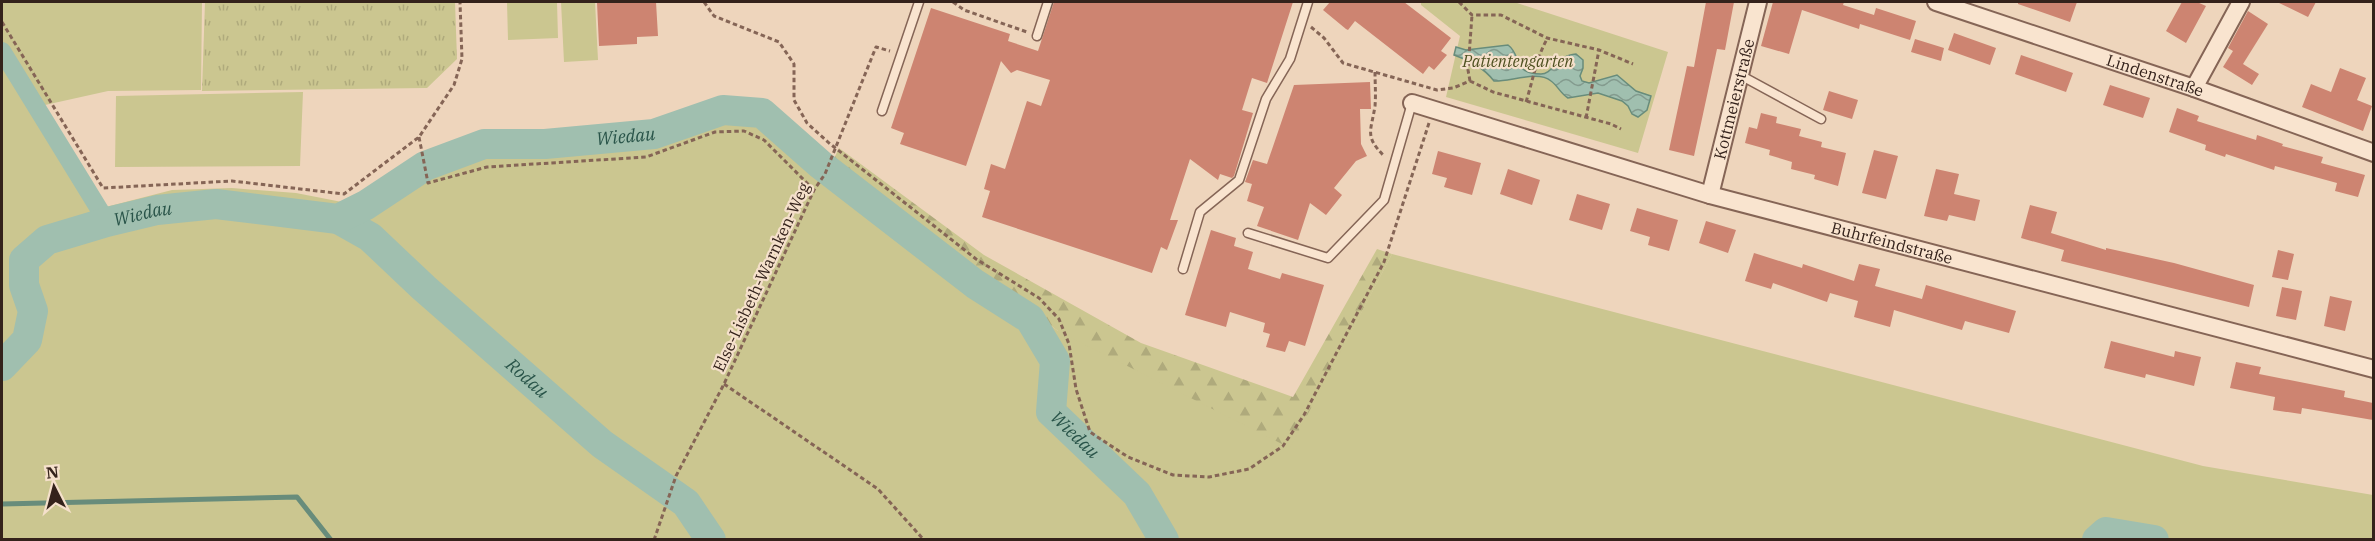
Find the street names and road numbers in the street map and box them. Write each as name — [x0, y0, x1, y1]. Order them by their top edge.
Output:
street label: Kottmeierstraße — [1709, 36, 1759, 161]
street label: Lindenstraße — [2104, 50, 2207, 101]
street label: Else-Lisbeth-Warnken-Weg — [708, 179, 814, 375]
street label: Buhrfeindstraße — [1829, 217, 1955, 268]

